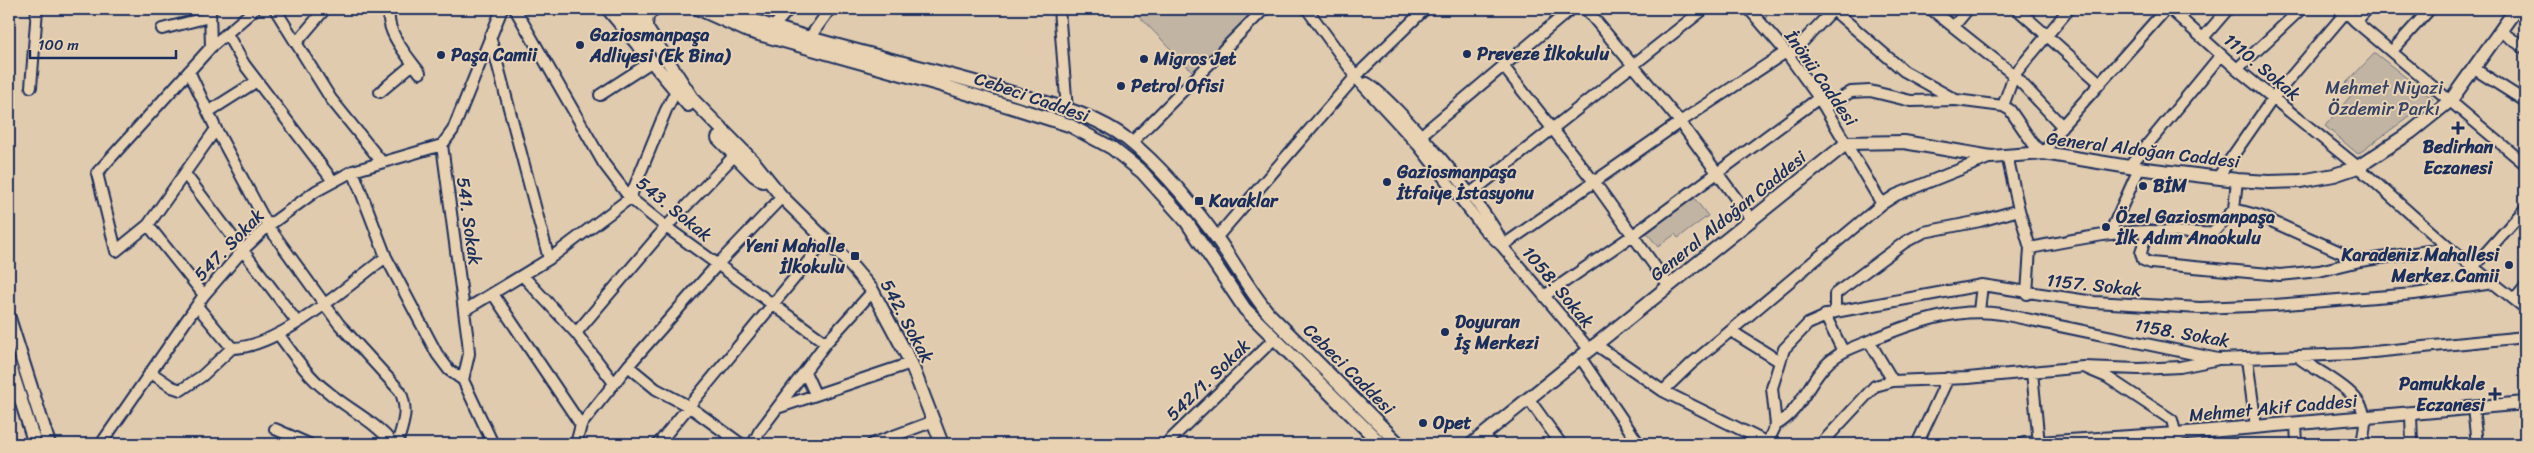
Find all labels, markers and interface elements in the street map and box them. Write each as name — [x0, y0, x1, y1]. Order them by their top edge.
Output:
place label: Gaziosmanpaşa Adliyesi (Ek Bina) — [589, 19, 732, 72]
street label: İnönü Caddesi — [1775, 22, 1867, 134]
street label: 1110. Sokak — [2216, 25, 2308, 110]
scale bar — [30, 28, 176, 60]
text: 100 m — [38, 32, 79, 58]
place label: Preveze İlkokulu — [1477, 38, 1609, 70]
place label: Paşa Camii — [451, 39, 538, 71]
marker: Gaziosmanpaşa Adliyesi (Ek Bina) — [574, 39, 586, 51]
place label: Migros Jet — [1153, 43, 1236, 75]
marker: Preveze İlkokulu — [1461, 48, 1473, 60]
marker: Paşa Camii — [435, 49, 447, 61]
marker: Migros Jet — [1138, 53, 1150, 65]
street label: Cebeci Caddesi — [970, 62, 1095, 132]
place label: Petrol Ofisi — [1131, 70, 1225, 102]
park label: Mehmet Niyazi Özdemir Parkı — [2325, 72, 2444, 125]
marker: Petrol Ofisi — [1115, 80, 1127, 92]
street label: General Aldoğan Caddesi — [2044, 122, 2243, 178]
marker: Bedirhan Eczanesi — [2452, 122, 2464, 134]
place label: Bedirhan Eczanesi — [2423, 131, 2494, 184]
street label: General Aldoğan Caddesi — [1642, 142, 1814, 290]
place label: Gaziosmanpaşa İtfaiye İstasyonu — [1396, 156, 1534, 209]
street label: 543. Sokak — [629, 168, 720, 250]
place label: BİM — [2153, 170, 2187, 202]
street label: 541. Sokak — [447, 175, 491, 268]
marker: Gaziosmanpaşa İtfaiye İstasyonu — [1381, 176, 1393, 188]
marker: BİM — [2137, 180, 2149, 192]
place label: Kavaklar — [1208, 185, 1279, 217]
marker: Kavaklar — [1193, 195, 1205, 207]
street label: 547. Sokak — [186, 201, 273, 289]
place label: Özel Gaziosmanpaşa İlk Adım Anaokulu — [2115, 201, 2275, 254]
marker: Özel Gaziosmanpaşa İlk Adım Anaokulu — [2100, 221, 2112, 233]
place label: Yeni Mahalle İlkokulu — [746, 230, 846, 283]
street label: 1058. Sokak — [1514, 239, 1603, 336]
place label: Karadeniz Mahallesi Merkez Camii — [2341, 239, 2500, 292]
marker: Yeni Mahalle İlkokulu — [849, 250, 861, 262]
marker: Karadeniz Mahallesi Merkez Camii — [2503, 259, 2515, 271]
street label: 1157. Sokak — [2045, 264, 2144, 306]
street label: 542. Sokak — [871, 273, 943, 369]
place label: Doyuran İş Merkezi — [1454, 306, 1540, 359]
street label: 1158. Sokak — [2132, 309, 2232, 357]
street label: Cebeci Caddesi — [1295, 315, 1403, 423]
marker: Doyuran İş Merkezi — [1439, 326, 1451, 338]
street label: 542/1. Sokak — [1158, 331, 1258, 429]
place label: Pamukkale Eczanesi — [2399, 368, 2486, 421]
street label: Mehmet Akif Caddesi — [2187, 385, 2360, 431]
marker: Pamukkale Eczanesi — [2489, 388, 2501, 400]
place label: Opet — [1433, 407, 1471, 439]
marker: Opet — [1417, 417, 1429, 429]

